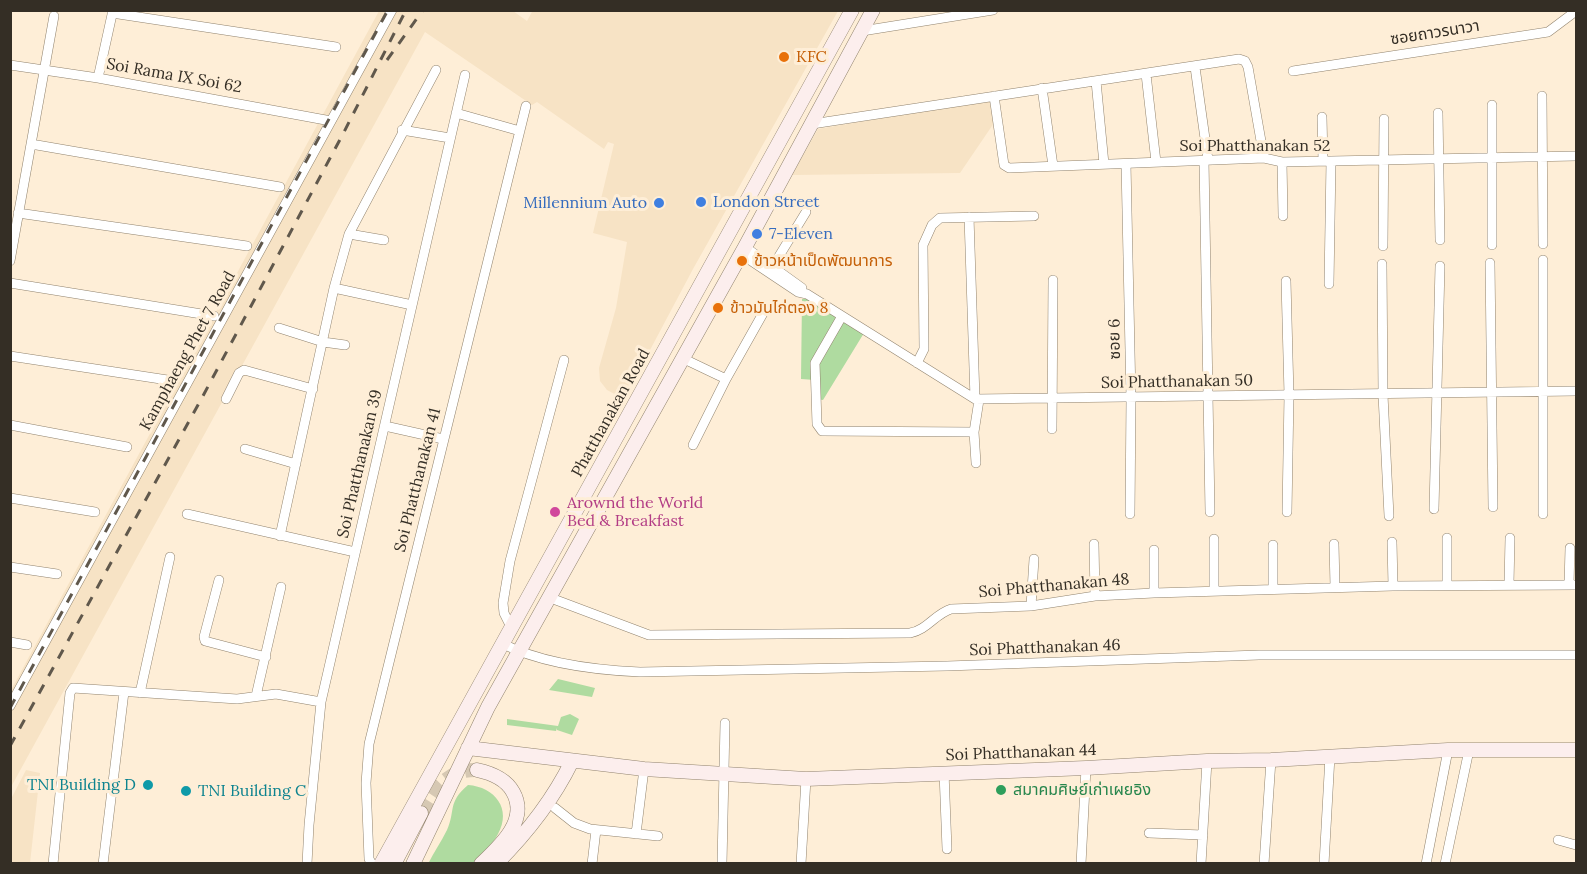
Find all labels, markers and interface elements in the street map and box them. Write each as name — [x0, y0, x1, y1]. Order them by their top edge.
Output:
street label: ซอยถาวรนาวา — [1389, 16, 1481, 50]
place label: KFC — [796, 47, 827, 67]
marker: KFC — [777, 50, 791, 64]
street label: Soi Rama IX Soi 62 — [105, 55, 243, 97]
street label: Soi Phatthanakan 52 — [1180, 136, 1330, 156]
place label: London Street — [713, 192, 820, 212]
place label: Millennium Auto — [523, 193, 647, 213]
marker: London Street — [694, 195, 708, 209]
marker: Millennium Auto — [652, 196, 666, 210]
place label: 7-Eleven — [769, 224, 833, 244]
marker: 7-Eleven — [750, 227, 764, 241]
place label: ข้าวหน้าเป็ดพัฒนาการ — [754, 251, 893, 271]
marker: ข้าวหน้าเป็ดพัฒนาการ — [735, 254, 749, 268]
street label: Kamphaeng Phet 7 Road — [136, 268, 240, 434]
place label: ข้าวมันไก่ตอง 8 — [730, 298, 828, 318]
marker: ข้าวมันไก่ตอง 8 — [711, 301, 725, 315]
street label: ซอย 6 — [1105, 318, 1125, 360]
street label: Phatthanakan Road — [568, 346, 654, 480]
street label: Soi Phatthanakan 50 — [1101, 371, 1253, 393]
street label: Soi Phatthanakan 39 — [334, 388, 386, 540]
street label: Soi Phatthanakan 41 — [391, 406, 445, 554]
place label: Arownd the World Bed & Breakfast — [567, 493, 703, 531]
marker: Arownd the World Bed & Breakfast — [548, 505, 562, 519]
street label: Soi Phatthanakan 48 — [978, 570, 1130, 602]
street label: Soi Phatthanakan 46 — [969, 636, 1121, 660]
street label: Soi Phatthanakan 44 — [945, 741, 1097, 765]
place label: TNI Building D — [27, 775, 136, 795]
marker: TNI Building D — [141, 778, 155, 792]
place label: สมาคมศิษย์เก่าเผยอิง — [1013, 780, 1151, 800]
place label: TNI Building C — [198, 781, 306, 801]
marker: สมาคมศิษย์เก่าเผยอิง — [994, 783, 1008, 797]
marker: TNI Building C — [179, 784, 193, 798]

